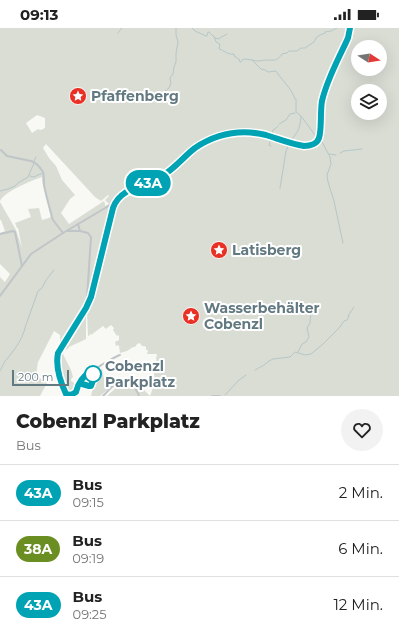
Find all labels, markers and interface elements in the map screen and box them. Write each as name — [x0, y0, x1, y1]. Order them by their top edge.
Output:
text: 09:13 — [20, 5, 58, 24]
north arrow — [351, 40, 387, 76]
map controls — [351, 40, 387, 120]
button: layers — [351, 84, 387, 120]
place icon: Pfaffenberg — [68, 86, 88, 106]
place label: Pfaffenberg — [91, 87, 179, 105]
line badge: 43A — [125, 170, 171, 196]
text: 43A — [134, 174, 162, 192]
place icon: Latisberg — [209, 240, 229, 260]
place label: Latisberg — [232, 241, 301, 259]
place label: Wasserbehälter Cobenzl — [204, 299, 320, 333]
place icon: Wasserbehälter Cobenzl — [181, 306, 201, 326]
place label: Cobenzl Parkplatz — [105, 357, 175, 391]
marker: Cobenzl Parkplatz — [84, 365, 102, 383]
scale bar — [12, 368, 69, 387]
text: 200 m — [18, 370, 53, 384]
button: heart — [341, 409, 383, 451]
text: Cobenzl Parkplatz — [16, 410, 200, 433]
text: Bus — [16, 437, 41, 453]
text: Bus — [73, 475, 102, 494]
text: 2 Min. — [339, 483, 383, 502]
text: 43A — [24, 484, 53, 502]
text: 09:15 — [73, 494, 104, 510]
text: Bus — [72, 531, 102, 550]
text: 6 Min. — [338, 539, 383, 558]
text: 38A — [24, 540, 52, 558]
text: 09:19 — [72, 550, 104, 566]
text: Bus — [73, 587, 102, 606]
text: 12 Min. — [333, 595, 383, 614]
text: 43A — [24, 596, 53, 614]
text: 09:25 — [73, 606, 107, 622]

